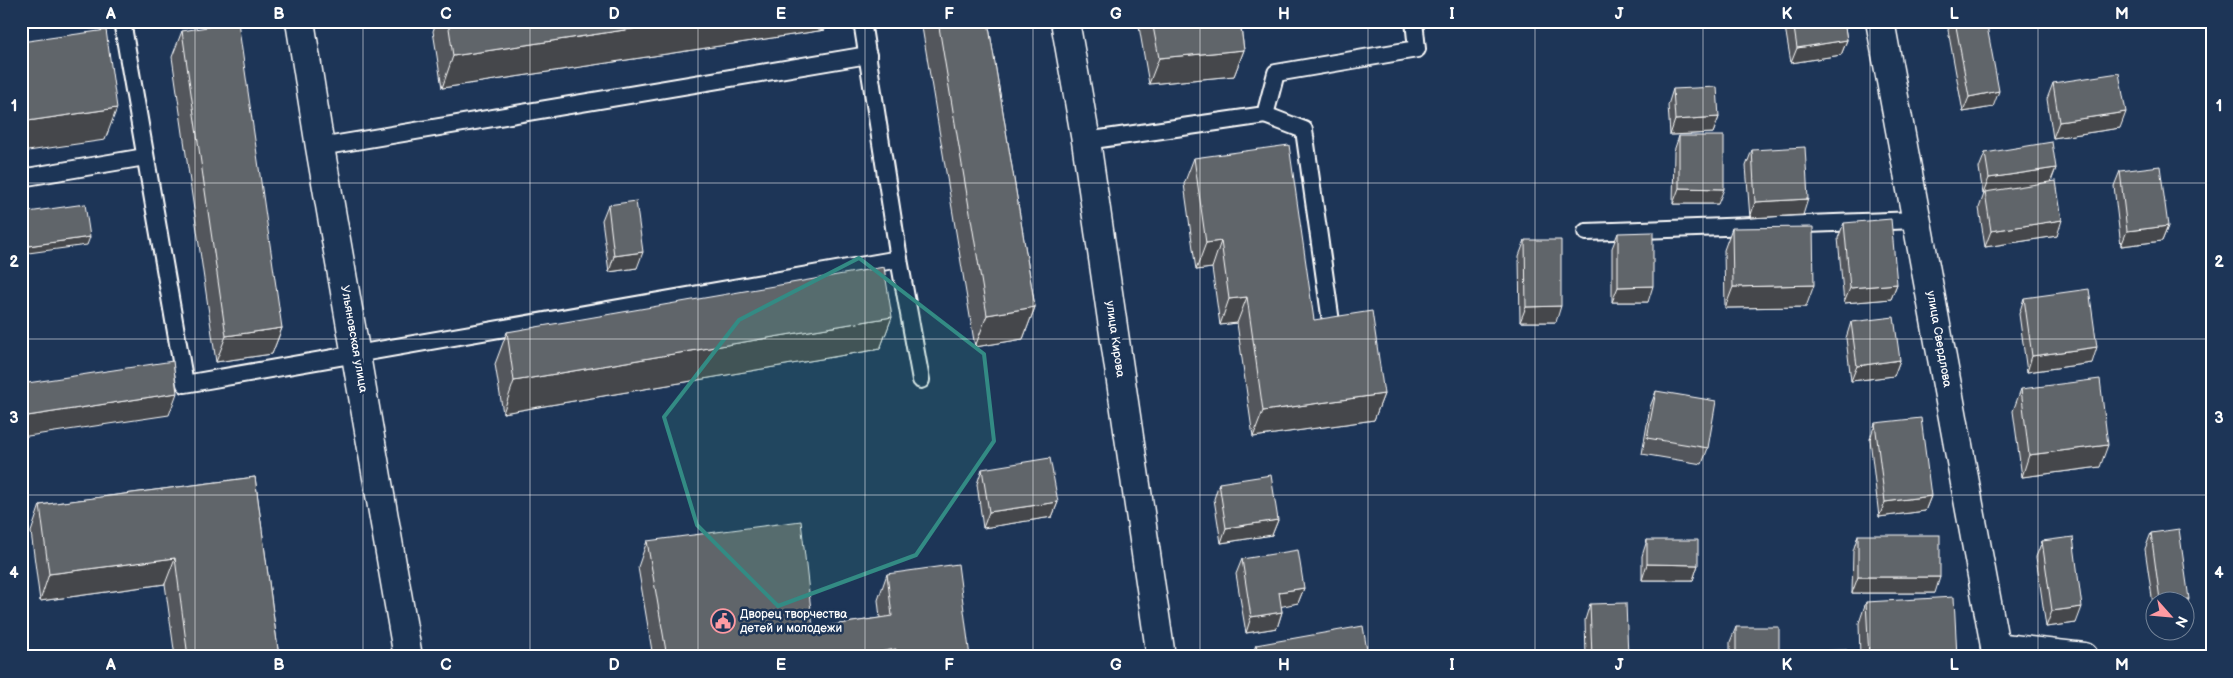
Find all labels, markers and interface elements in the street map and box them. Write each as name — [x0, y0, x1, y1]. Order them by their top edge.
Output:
text: A — [105, 5, 116, 24]
text: B — [273, 5, 285, 24]
text: C — [440, 5, 452, 24]
text: D — [608, 5, 620, 24]
text: E — [776, 5, 786, 24]
text: F — [944, 5, 954, 24]
text: G — [1110, 5, 1122, 24]
text: H — [1278, 5, 1290, 24]
text: I — [1449, 5, 1455, 24]
text: J — [1615, 5, 1624, 24]
text: K — [1782, 5, 1793, 24]
text: L — [1949, 5, 1959, 24]
text: M — [2115, 5, 2129, 24]
text: 1 — [11, 97, 17, 116]
text: 1 — [2216, 97, 2222, 116]
text: 2 — [9, 253, 19, 272]
text: 2 — [2214, 253, 2224, 272]
street label: Ульяновская улица — [337, 284, 371, 394]
street label: улица Свердлова — [1923, 290, 1955, 388]
street label: улица Кирова — [1102, 300, 1128, 378]
text: 3 — [9, 409, 19, 428]
text: 3 — [2214, 409, 2224, 428]
text: 4 — [9, 564, 19, 583]
text: 4 — [2214, 564, 2224, 583]
north arrow — [2146, 590, 2196, 640]
place label: Дворец творчества детей и молодежи — [740, 607, 847, 636]
public building icon: Дворец творчества детей и молодежи — [710, 608, 736, 634]
text: N — [2171, 613, 2191, 630]
text: A — [105, 656, 116, 675]
text: B — [273, 656, 285, 675]
text: C — [440, 656, 452, 675]
text: D — [608, 656, 620, 675]
text: E — [776, 656, 786, 675]
text: F — [944, 656, 954, 675]
text: G — [1110, 656, 1122, 675]
text: H — [1278, 656, 1290, 675]
text: I — [1449, 656, 1455, 675]
text: J — [1615, 656, 1624, 675]
text: K — [1782, 656, 1793, 675]
text: L — [1949, 656, 1959, 675]
text: M — [2115, 656, 2129, 675]

